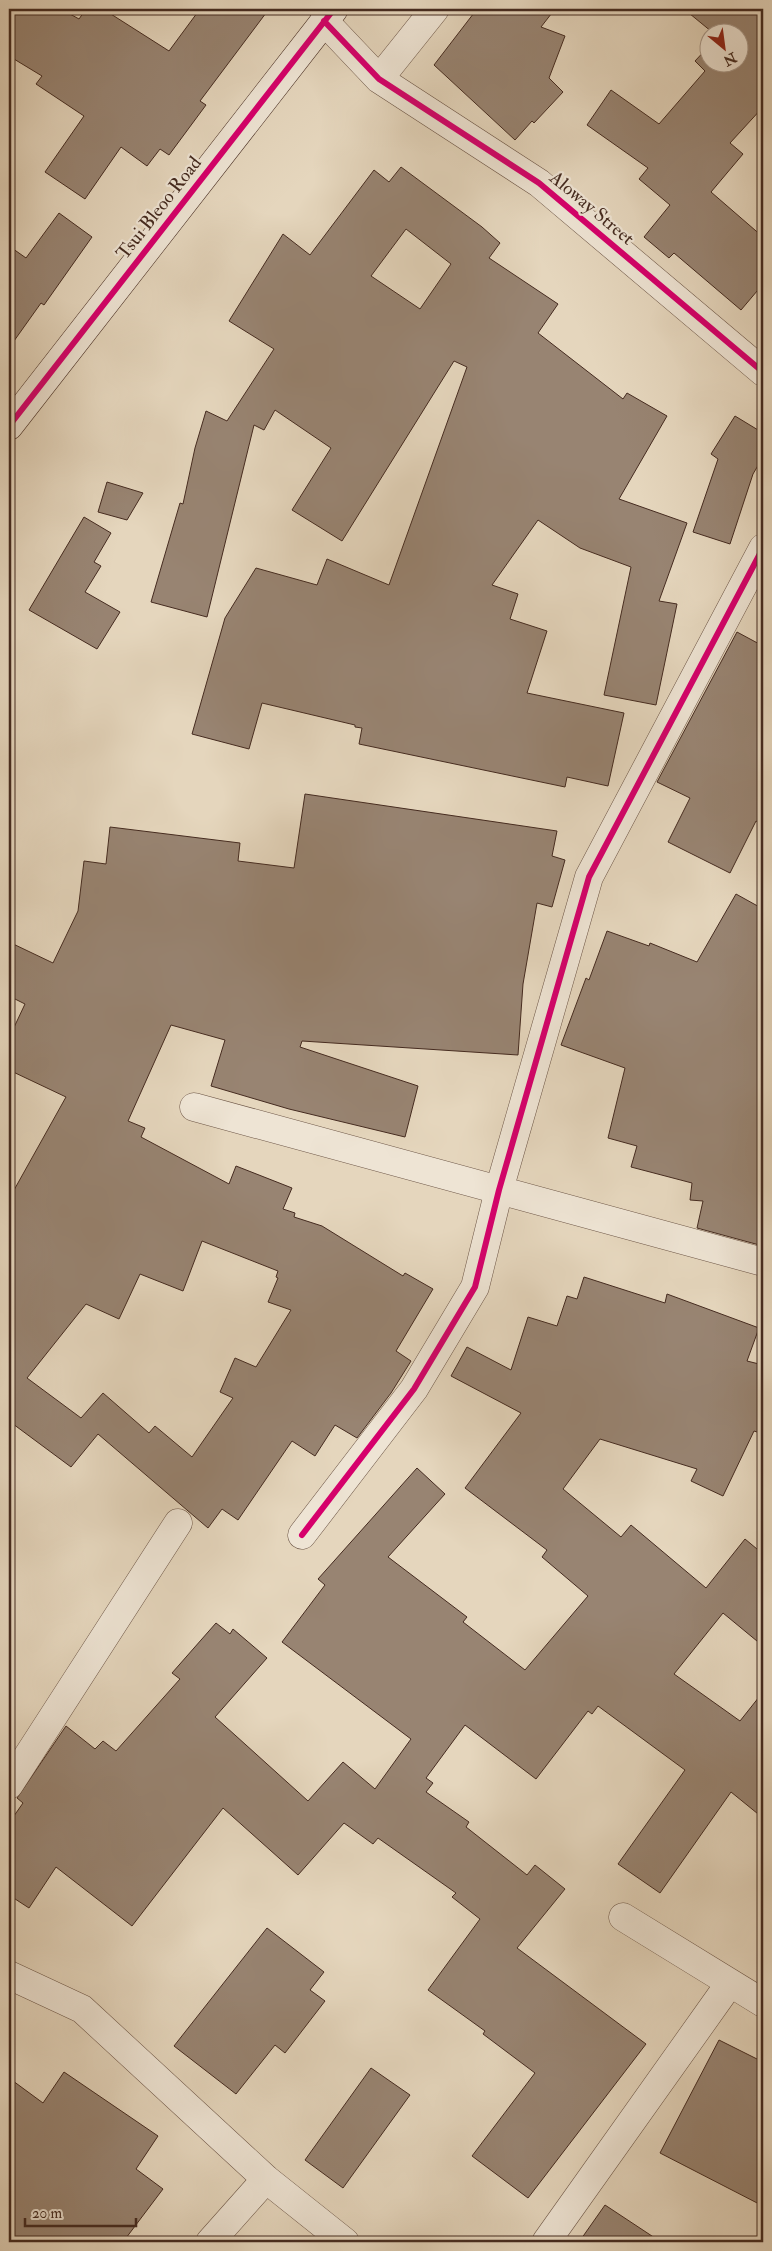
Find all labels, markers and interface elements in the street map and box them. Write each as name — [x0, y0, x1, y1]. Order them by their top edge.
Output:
north arrow — [700, 22, 750, 72]
text: N — [720, 48, 741, 70]
street label: Tsui Bleoo Road — [111, 151, 207, 265]
street label: Aloway Street — [544, 165, 639, 250]
scale bar — [25, 2196, 136, 2228]
text: 20 m — [32, 2204, 62, 2223]

